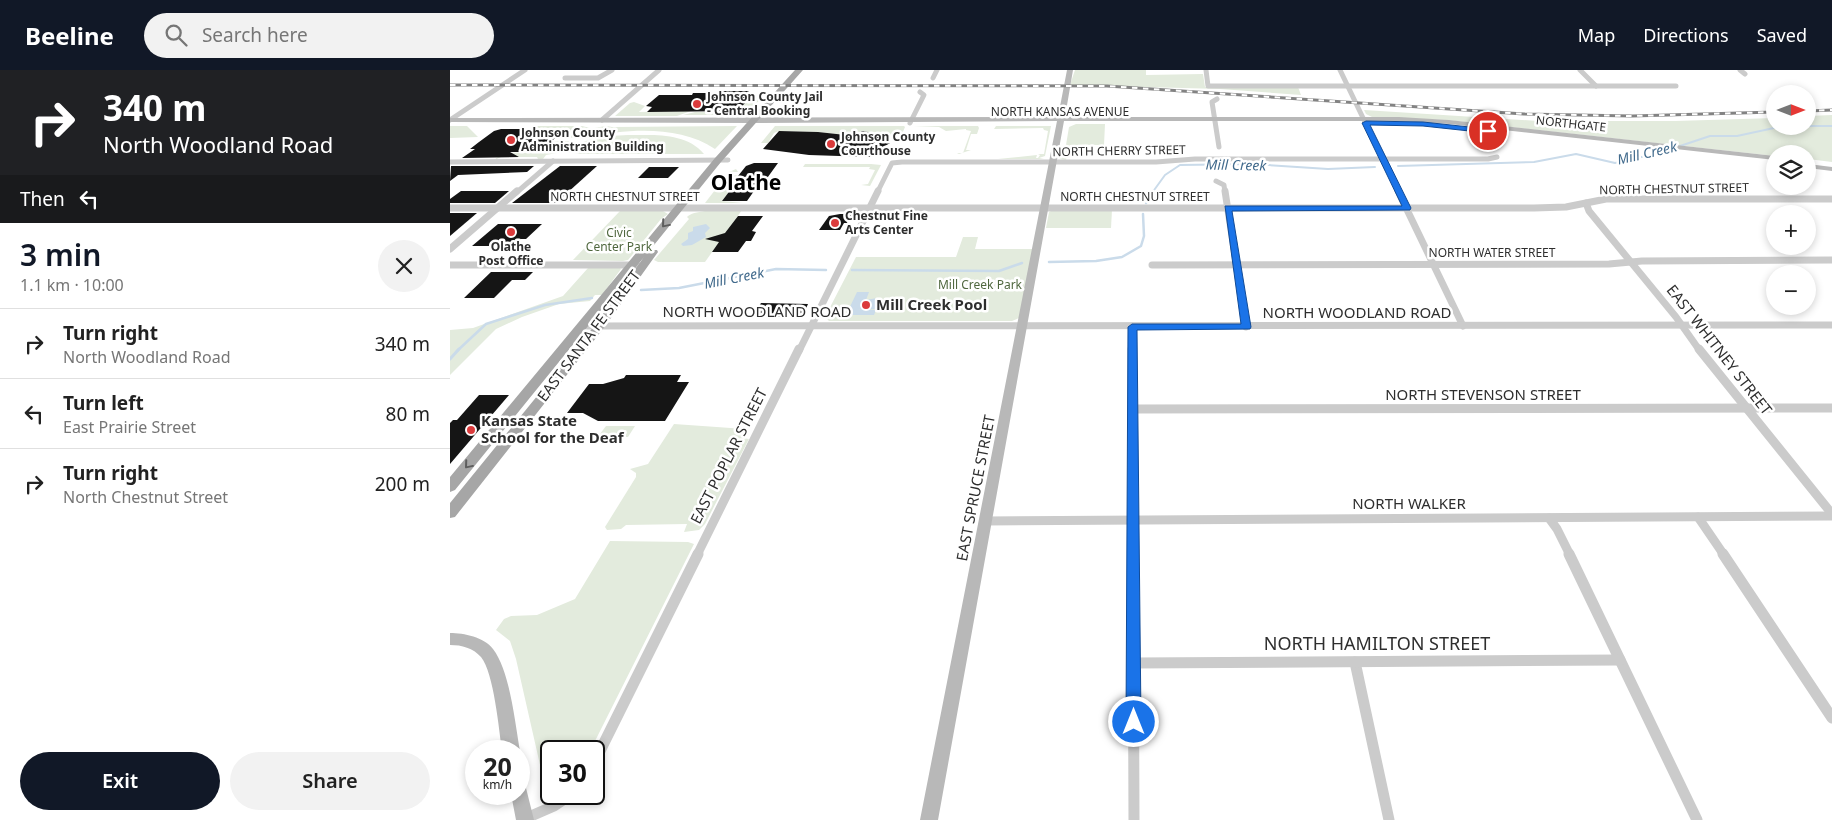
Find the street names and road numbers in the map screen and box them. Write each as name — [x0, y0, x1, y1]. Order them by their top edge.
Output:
street label: NORTH KANSAS AVENUE — [991, 103, 1129, 120]
street label: NORTHGATE — [1535, 111, 1607, 136]
street label: NORTH CHERRY STREET — [1052, 141, 1186, 160]
street label: NORTH CHESTNUT STREET — [1599, 179, 1749, 198]
street label: NORTH CHESTNUT STREET — [550, 188, 700, 205]
street label: NORTH CHESTNUT STREET — [1060, 188, 1210, 205]
street label: NORTH WATER STREET — [1429, 244, 1556, 261]
street label: EAST SANTA FE STREET — [532, 265, 645, 405]
street label: EAST WHITNEY STREET — [1663, 280, 1777, 419]
street label: NORTH WOODLAND ROAD — [663, 301, 852, 321]
street label: NORTH WOODLAND ROAD — [1263, 302, 1452, 322]
street label: EAST POPLAR STREET — [685, 384, 771, 527]
street label: NORTH STEVENSON STREET — [1385, 384, 1581, 404]
street label: EAST SPRUCE STREET — [951, 412, 999, 563]
street label: NORTH WALKER — [1352, 493, 1466, 513]
street label: NORTH HAMILTON STREET — [1264, 631, 1490, 655]

